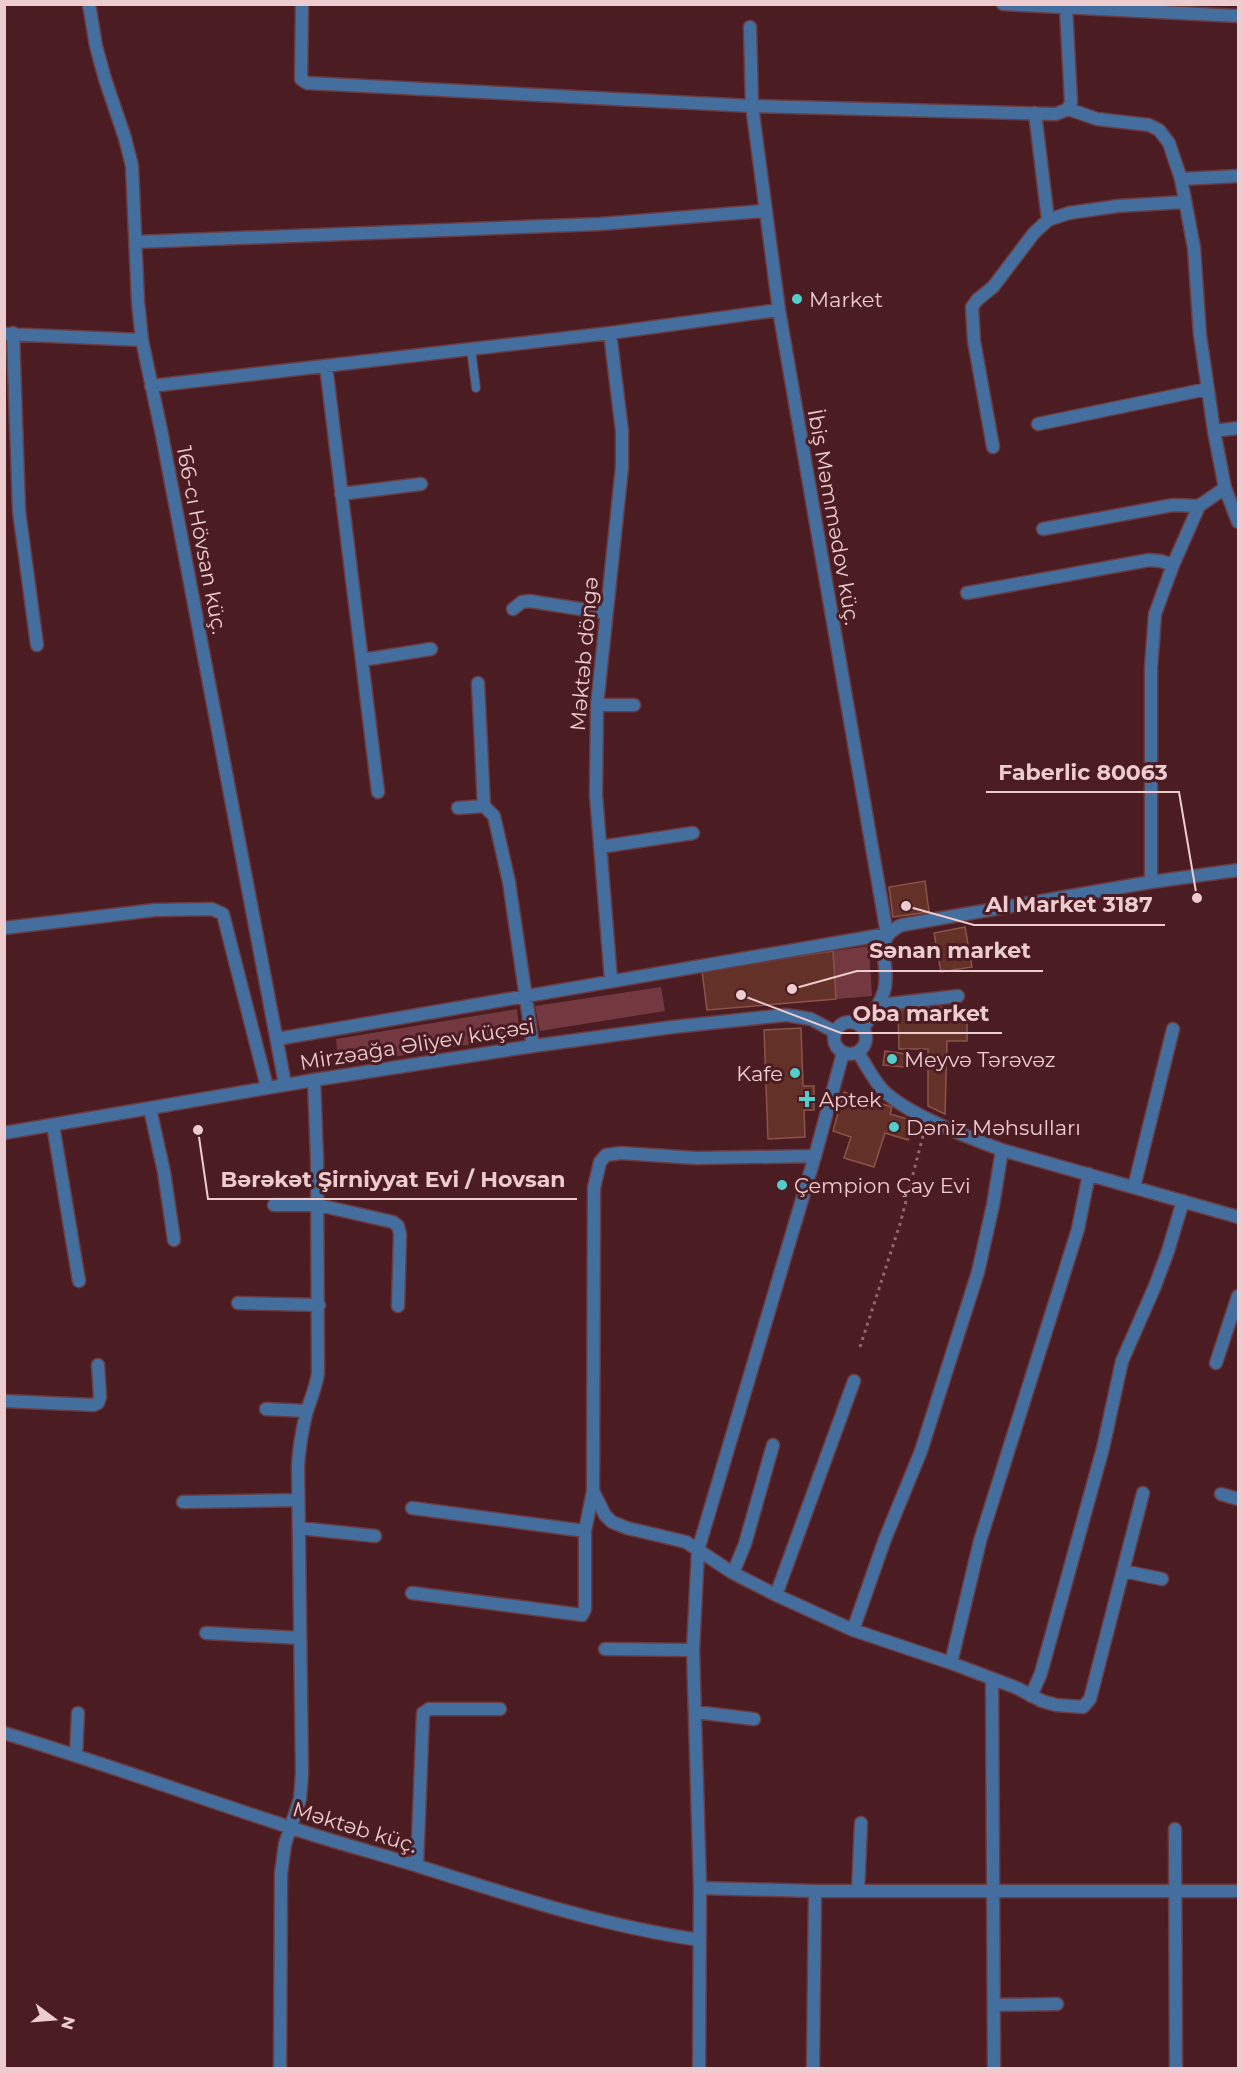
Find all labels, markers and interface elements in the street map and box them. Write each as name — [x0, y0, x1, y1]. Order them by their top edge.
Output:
place label: Market — [809, 287, 883, 312]
marker: Market — [790, 292, 804, 306]
street label: İbiş Məmmədov küç. — [803, 407, 865, 627]
street label: 166-cı Hövsan küç. — [171, 444, 233, 636]
street label: Məktəb döngə — [565, 576, 603, 732]
callout: Faberlic 80063 — [986, 752, 1179, 792]
text: Faberlic 80063 — [998, 759, 1168, 786]
callout: Al Market 3187 — [974, 885, 1165, 925]
text: Al Market 3187 — [984, 891, 1153, 918]
callout: Sənan market — [857, 931, 1043, 971]
text: Sənan market — [869, 937, 1031, 964]
callout: Oba market — [841, 993, 1002, 1033]
text: Oba market — [853, 1000, 990, 1027]
street label: Mirzəağa Əliyev küçəsi — [298, 1013, 536, 1075]
place label: Meyvə Tərəvəz — [904, 1047, 1056, 1072]
marker: Meyvə Tərəvəz — [885, 1052, 899, 1066]
place label: Kafe — [736, 1061, 783, 1086]
marker: Kafe — [788, 1066, 802, 1080]
place label: Aptek — [819, 1087, 882, 1112]
marker: Aptek — [800, 1092, 814, 1106]
place label: Dəniz Məhsulları — [906, 1115, 1081, 1140]
marker: Dəniz Məhsulları — [887, 1120, 901, 1134]
callout: Bərəkət Şirniyyat Evi / Hovsan — [208, 1159, 577, 1199]
text: Bərəkət Şirniyyat Evi / Hovsan — [220, 1166, 566, 1193]
place label: Çempion Çay Evi — [794, 1173, 971, 1198]
marker: Çempion Çay Evi — [775, 1178, 789, 1192]
street label: Məktəb küç. — [290, 1796, 420, 1858]
north arrow — [24, 1989, 84, 2049]
text: N — [57, 2014, 79, 2032]

